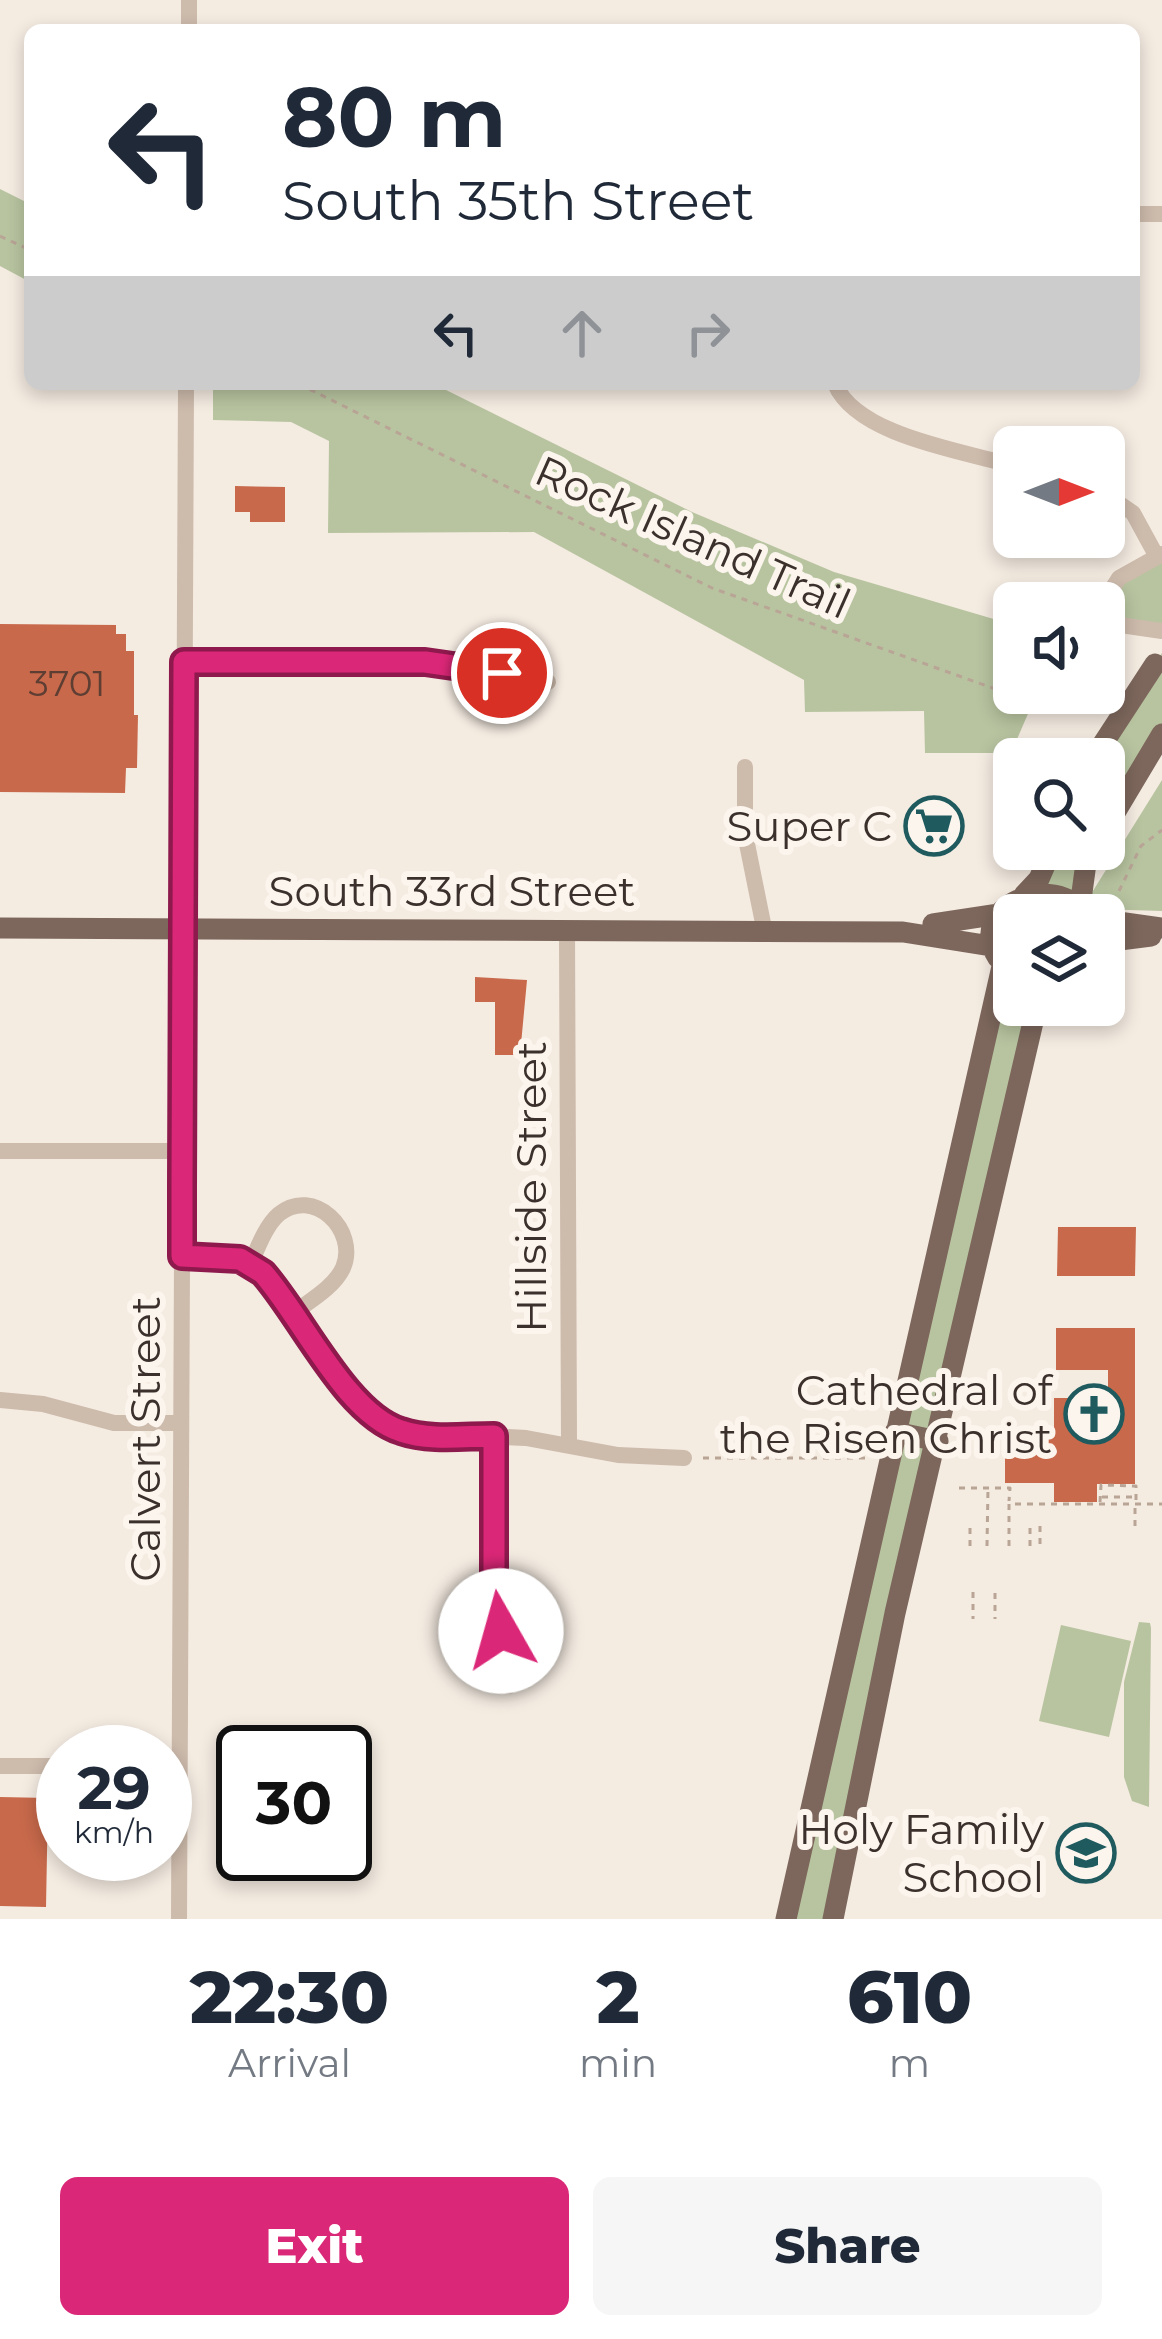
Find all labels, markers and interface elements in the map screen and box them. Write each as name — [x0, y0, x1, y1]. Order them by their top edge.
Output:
text: 80 m — [282, 66, 506, 168]
icon: left — [84, 72, 240, 228]
text: South 35th Street — [282, 168, 754, 234]
icon: left — [423, 300, 489, 366]
icon: ahead — [549, 300, 615, 366]
icon: right — [675, 300, 741, 366]
north arrow — [993, 426, 1125, 558]
map controls — [993, 426, 1125, 1026]
street label: Rock Island Trail — [527, 444, 859, 630]
button: sound — [993, 582, 1125, 714]
pin — [451, 622, 553, 724]
icon: arrive — [469, 640, 535, 706]
house number: 3701 — [28, 661, 106, 705]
button: search — [993, 738, 1125, 870]
supermarket icon: Super C — [903, 795, 965, 857]
place label: Super C — [726, 800, 892, 852]
street label: South 33rd Street — [269, 865, 635, 917]
button: layers — [993, 894, 1125, 1026]
street label: Hillside Street — [505, 1041, 557, 1333]
street label: Calvert Street — [119, 1296, 171, 1582]
place label: Cathedral of the Risen Christ — [720, 1364, 1054, 1464]
church icon: Cathedral of the Risen Christ — [1063, 1383, 1125, 1445]
position arrow — [438, 1568, 564, 1694]
speed limit sign: 30 — [216, 1725, 372, 1881]
text: 29 — [77, 1751, 151, 1824]
place label: Holy Family School — [798, 1803, 1044, 1903]
text: km/h — [74, 1814, 154, 1851]
school or university icon: Holy Family School — [1055, 1822, 1117, 1884]
text: 22:30 — [190, 1953, 389, 2041]
text: 2 — [596, 1953, 640, 2041]
text: 610 — [847, 1953, 972, 2041]
text: Arrival — [228, 2039, 351, 2087]
text: min — [579, 2039, 657, 2087]
text: m — [889, 2039, 930, 2087]
button: Exit — [60, 2177, 569, 2315]
button: Share — [593, 2177, 1102, 2315]

